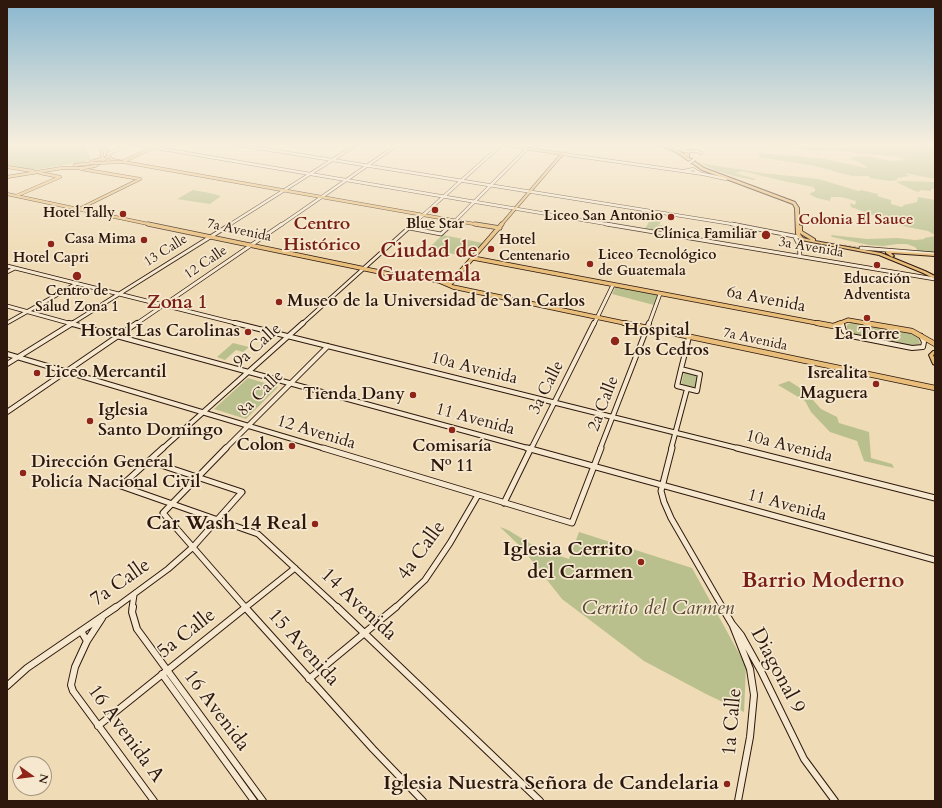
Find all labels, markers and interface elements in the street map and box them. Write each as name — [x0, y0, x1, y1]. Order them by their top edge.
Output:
marker: Blue Star — [430, 205, 440, 215]
place label: Hotel Tally — [43, 206, 115, 222]
marker: Hotel Tally — [118, 209, 128, 219]
place label: Liceo San Antonio — [544, 209, 663, 225]
marker: Liceo San Antonio — [666, 212, 676, 222]
district label: Colonia El Sauce — [799, 212, 913, 230]
district label: Centro Histórico — [283, 214, 361, 256]
street label: 7a Avenida — [205, 216, 273, 246]
place label: Blue Star — [406, 217, 464, 233]
place label: Clínica Familiar — [653, 227, 757, 243]
marker: Clínica Familiar — [760, 229, 772, 241]
street label: 13 Calle — [141, 231, 191, 271]
place label: Casa Mima — [64, 232, 136, 248]
place label: Hotel Centenario — [499, 233, 570, 266]
street label: 3a Avenida — [777, 234, 845, 262]
marker: Casa Mima — [139, 235, 149, 245]
marker: Hotel Capri — [46, 239, 56, 249]
district label: Ciudad de Guatemala — [377, 239, 481, 289]
street label: 12 Calle — [181, 243, 231, 283]
marker: Hotel Centenario — [486, 244, 496, 254]
place label: Liceo Tecnológico de Guatemala — [598, 248, 716, 280]
place label: Hotel Capri — [13, 251, 89, 267]
marker: Liceo Tecnológico de Guatemala — [585, 259, 595, 269]
marker: Educación Adventista — [872, 260, 882, 270]
marker: Centro de Salud Zona 1 — [71, 270, 83, 282]
place label: Educación Adventista — [843, 272, 911, 304]
street label: 6a Avenida — [725, 282, 807, 318]
place label: Centro de Salud Zona 1 — [35, 284, 119, 316]
place label: Museo de la Universidad de San Carlos — [287, 292, 585, 312]
district label: Zona 1 — [147, 293, 207, 315]
marker: Museo de la Universidad de San Carlos — [274, 297, 284, 307]
marker: La Torre — [862, 313, 872, 323]
street label: 9a Calle — [230, 319, 286, 373]
place label: Hospital Los Cedros — [624, 321, 709, 361]
place label: Hostal Las Carolinas — [81, 322, 240, 342]
street label: 7a Avenida — [721, 325, 789, 355]
place label: La Torre — [834, 325, 900, 345]
marker: Hostal Las Carolinas — [243, 327, 253, 337]
marker: Hospital Los Cedros — [609, 335, 621, 347]
street label: 10a Avenida — [429, 348, 519, 390]
street label: 3a Calle — [525, 358, 569, 418]
place label: Liceo Mercantil — [45, 363, 166, 383]
place label: Isrealita Maguera — [800, 364, 868, 404]
street label: 8a Calle — [234, 367, 288, 421]
marker: Liceo Mercantil — [32, 368, 42, 378]
street label: 2a Calle — [584, 374, 624, 434]
marker: Isrealita Maguera — [871, 379, 881, 389]
place label: Tienda Dany — [303, 385, 405, 405]
marker: Tienda Dany — [408, 390, 418, 400]
street label: 11 Avenida — [433, 400, 517, 440]
place label: Iglesia Santo Domingo — [98, 401, 223, 441]
street label: 12 Avenida — [274, 411, 358, 455]
marker: Iglesia Santo Domingo — [85, 416, 95, 426]
marker: Comisaría Nº 11 — [447, 425, 457, 435]
street label: 10a Avenida — [744, 426, 834, 468]
place label: Colon — [237, 436, 284, 456]
place label: Comisaría Nº 11 — [412, 437, 492, 477]
marker: Colon — [287, 441, 297, 451]
place label: Dirección General Policía Nacional Civil — [31, 453, 200, 493]
marker: Dirección General Policía Nacional Civil — [18, 468, 28, 478]
street label: 11 Avenida — [745, 486, 829, 526]
place label: Car Wash 14 Real — [146, 512, 307, 536]
street label: 4a Calle — [392, 517, 452, 585]
marker: Car Wash 14 Real — [310, 519, 320, 529]
place label: Iglesia Cerrito del Carmen — [503, 538, 633, 585]
street label: 7a Calle — [86, 554, 156, 612]
marker: Iglesia Cerrito del Carmen — [636, 557, 646, 567]
street label: 14 Avenida — [315, 564, 401, 646]
district label: Barrio Moderno — [742, 569, 904, 595]
park label: Cerrito del Carmen — [582, 597, 734, 621]
street label: 5a Calle — [153, 604, 221, 664]
street label: 15 Avenida — [262, 604, 344, 692]
street label: Diagonal 9 — [745, 624, 809, 718]
street label: 16 Avenida — [178, 666, 254, 756]
street label: 16 Avenida A — [81, 680, 169, 788]
street label: 1a Calle — [718, 687, 748, 757]
north arrow — [12, 756, 52, 796]
text: N — [35, 772, 52, 785]
place label: Iglesia Nuestra Señora de Candelaria — [383, 772, 719, 796]
marker: Iglesia Nuestra Señora de Candelaria — [722, 779, 732, 789]

